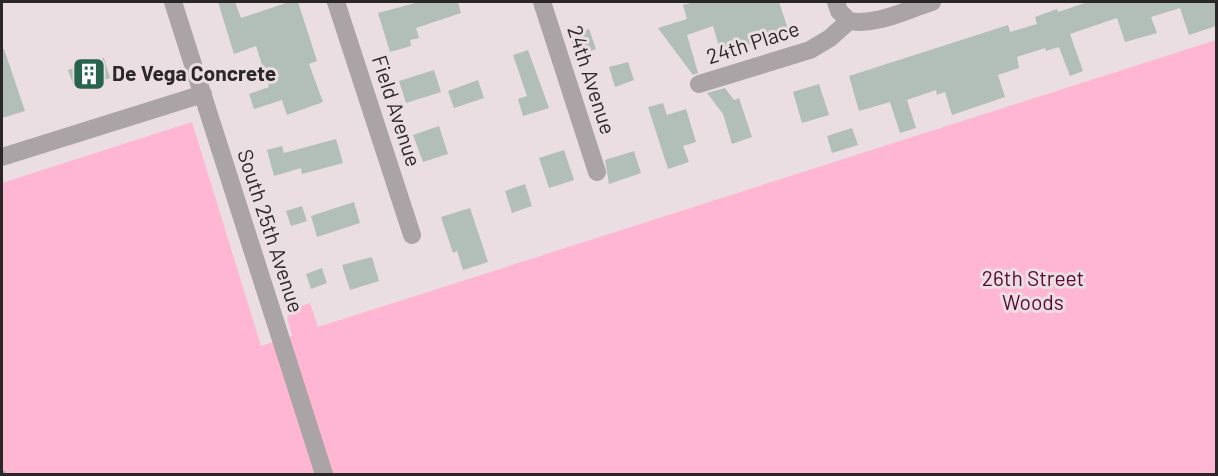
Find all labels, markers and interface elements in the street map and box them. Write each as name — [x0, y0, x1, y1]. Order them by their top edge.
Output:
street label: 24th Place — [703, 15, 802, 68]
street label: 24th Avenue — [563, 22, 622, 137]
street label: Field Avenue — [368, 52, 427, 169]
building icon: De Vega Concrete — [71, 56, 107, 92]
place label: De Vega Concrete — [112, 60, 276, 85]
street label: South 25th Avenue — [233, 146, 310, 315]
park label: 26th Street Woods — [982, 265, 1084, 314]

